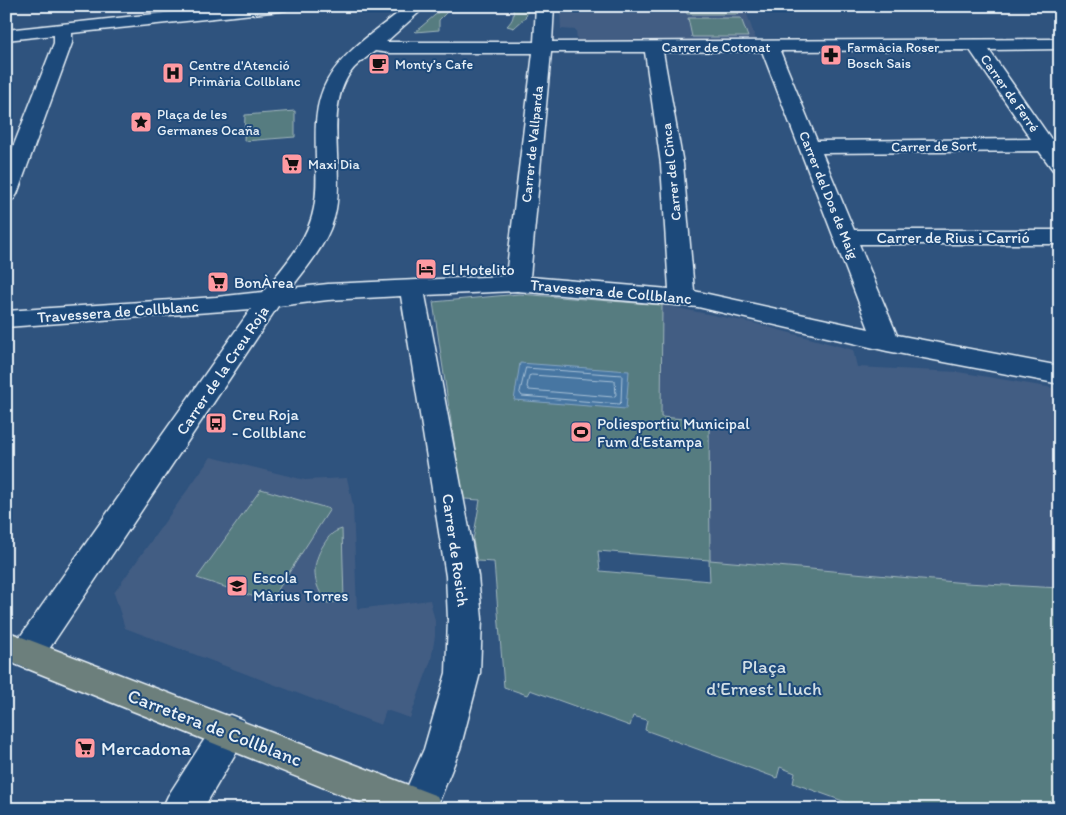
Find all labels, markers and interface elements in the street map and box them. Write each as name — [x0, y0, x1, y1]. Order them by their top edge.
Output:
street label: Carrer de Cotonat — [661, 39, 771, 56]
place label: Farmàcia Roser Bosch Sais — [847, 39, 940, 72]
pharmacy icon: Farmàcia Roser Bosch Sais — [819, 43, 843, 67]
street label: Carrer de Ferré — [977, 51, 1043, 136]
cafe icon: Monty’s Cafe — [367, 52, 391, 76]
place label: Monty’s Cafe — [395, 56, 474, 73]
place label: Centre d'Atenció Primària Collblanc — [189, 57, 301, 90]
hospital icon: Centre d'Atenció Primària Collblanc — [161, 61, 185, 85]
street label: Carrer de Vallparda — [518, 84, 547, 203]
place label: Plaça de les Germanes Ocaña — [157, 106, 260, 139]
place icon: Plaça de les Germanes Ocaña — [129, 110, 153, 134]
street label: Carrer del Cinca — [658, 122, 685, 222]
street label: Carrer del Dos de Maig — [795, 129, 862, 262]
street label: Carrer de Sort — [891, 137, 977, 156]
supermarket icon: Maxi Dia — [280, 152, 304, 176]
place label: Maxi Dia — [308, 156, 360, 173]
street label: Carrer de Rius i Carrió — [876, 228, 1030, 247]
hotel icon: El Hotelito — [414, 257, 438, 281]
place label: El Hotelito — [442, 260, 515, 279]
supermarket icon: BonÀrea — [206, 270, 230, 294]
place label: BonÀrea — [234, 273, 294, 292]
street label: Travessera de Collblanc — [529, 275, 693, 308]
street label: Travessera de Collblanc — [36, 296, 200, 327]
street label: Carrer de la Creu Roja — [172, 302, 273, 439]
place label: Creu Roja - Collblanc — [232, 405, 306, 442]
bus stop icon: Creu Roja - Collblanc — [204, 411, 228, 435]
place label: Poliesportiu Municipal Fum d'Estampa — [597, 414, 750, 451]
sports icon: Poliesportiu Municipal Fum d'Estampa — [569, 420, 593, 444]
street label: Carrer de Rosich — [438, 492, 473, 608]
place label: Escola Màrius Torres — [253, 568, 348, 605]
school or university icon: Escola Màrius Torres — [225, 574, 249, 598]
park label: Plaça d'Ernest Lluch — [706, 655, 822, 700]
street label: Carretera de Collblanc — [125, 684, 305, 771]
supermarket icon: Mercadona — [73, 736, 97, 760]
place label: Mercadona — [101, 737, 191, 760]

